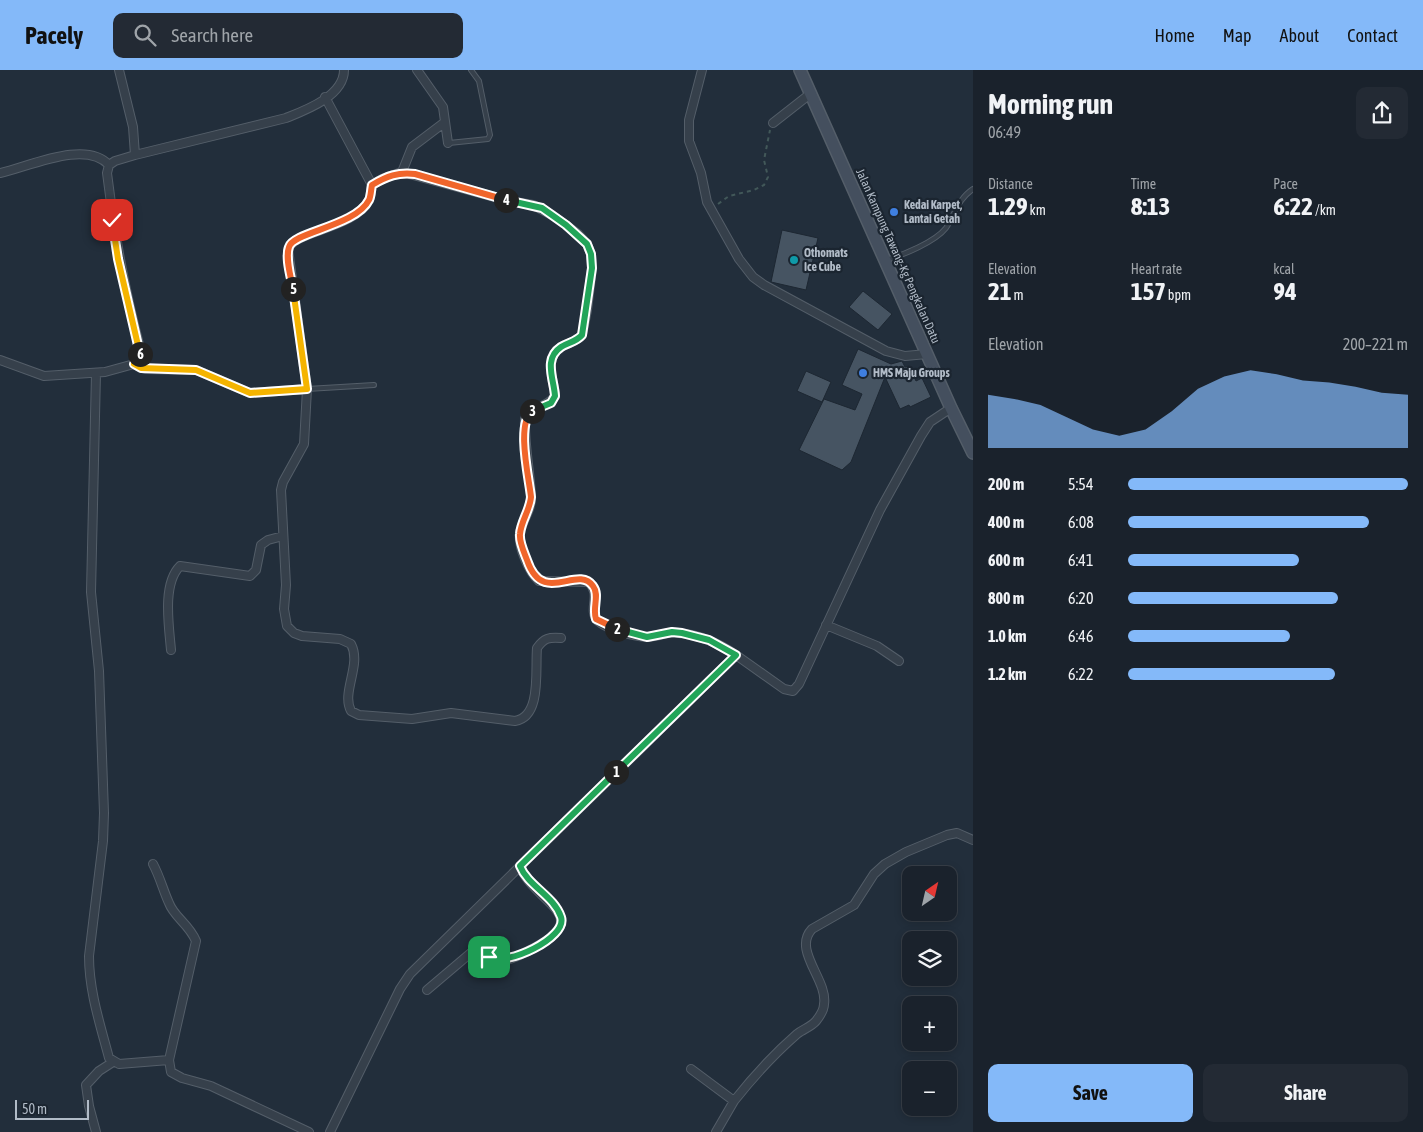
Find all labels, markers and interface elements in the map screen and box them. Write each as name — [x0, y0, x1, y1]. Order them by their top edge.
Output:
search box — [113, 13, 463, 58]
icon: search — [131, 21, 159, 49]
text: Pacely — [25, 22, 83, 49]
text: Search here — [171, 24, 253, 46]
text: Home — [1155, 25, 1195, 46]
text: Map — [1223, 25, 1252, 46]
text: About — [1280, 25, 1319, 46]
text: Contact — [1347, 25, 1398, 46]
button: share — [1356, 87, 1408, 139]
text: Morning run — [988, 88, 1113, 120]
text: 06:49 — [988, 123, 1021, 141]
street label: Jalan Kampung Tawang-Kg Pengkalan Datu — [853, 166, 943, 346]
text: Distance — [988, 176, 1033, 192]
text: Time — [1131, 176, 1156, 192]
text: Pace — [1273, 176, 1298, 192]
pin: 4 — [494, 188, 518, 212]
text: 4 — [503, 192, 510, 208]
text: 1.29 — [988, 192, 1028, 220]
text: 8:13 — [1131, 192, 1170, 220]
text: 6:22 — [1273, 192, 1313, 220]
place label: Kedai Karpet, Lantai Getah — [904, 198, 962, 226]
pin — [91, 199, 133, 241]
text: km — [1028, 202, 1046, 218]
text: /km — [1313, 202, 1336, 218]
icon: check — [98, 206, 126, 234]
marker: Kedai Karpet, Lantai Getah — [888, 206, 900, 218]
place label: Othomats Ice Cube — [804, 246, 849, 274]
marker: Othomats Ice Cube — [788, 254, 800, 266]
text: Elevation — [988, 261, 1037, 277]
text: Heart rate — [1131, 261, 1182, 277]
text: kcal — [1273, 261, 1295, 277]
pin: 5 — [280, 276, 306, 302]
text: 21 — [988, 277, 1012, 305]
text: 157 — [1131, 277, 1166, 305]
text: 94 — [1273, 277, 1297, 305]
text: 5 — [290, 281, 297, 297]
text: m — [1012, 287, 1024, 303]
text: bpm — [1166, 287, 1191, 303]
text: Elevation — [988, 335, 1043, 353]
text: 200–221 m — [1343, 335, 1408, 353]
pin: 6 — [128, 342, 152, 366]
text: 6 — [137, 346, 144, 362]
place label: HMS Maju Groups — [873, 366, 951, 380]
marker: HMS Maju Groups — [857, 367, 869, 379]
pin: 3 — [520, 398, 544, 424]
text: 3 — [529, 403, 536, 419]
text: 200 m — [988, 475, 1024, 493]
text: 5:54 — [1068, 475, 1093, 493]
text: 400 m — [988, 513, 1024, 531]
text: 6:08 — [1068, 513, 1094, 531]
text: 600 m — [988, 551, 1024, 569]
text: 6:41 — [1068, 551, 1093, 569]
text: 800 m — [988, 589, 1024, 607]
text: 6:20 — [1068, 589, 1093, 607]
pin: 2 — [604, 616, 630, 642]
text: 2 — [614, 621, 621, 637]
text: 1.0 km — [988, 627, 1027, 645]
text: 6:46 — [1068, 627, 1093, 645]
text: 1.2 km — [988, 665, 1027, 683]
text: 6:22 — [1068, 665, 1093, 683]
pin: 1 — [604, 760, 628, 784]
text: 1 — [613, 764, 620, 780]
north arrow — [902, 866, 958, 921]
map controls — [902, 866, 957, 1116]
button: layers — [902, 931, 957, 986]
pin — [468, 936, 510, 978]
icon: arrive — [475, 943, 503, 971]
button: + — [902, 996, 957, 1051]
button: − — [902, 1061, 957, 1116]
button: Save — [988, 1064, 1193, 1122]
button: Share — [1203, 1064, 1408, 1122]
scale bar — [15, 1097, 89, 1120]
text: 50 m — [22, 1101, 47, 1117]

